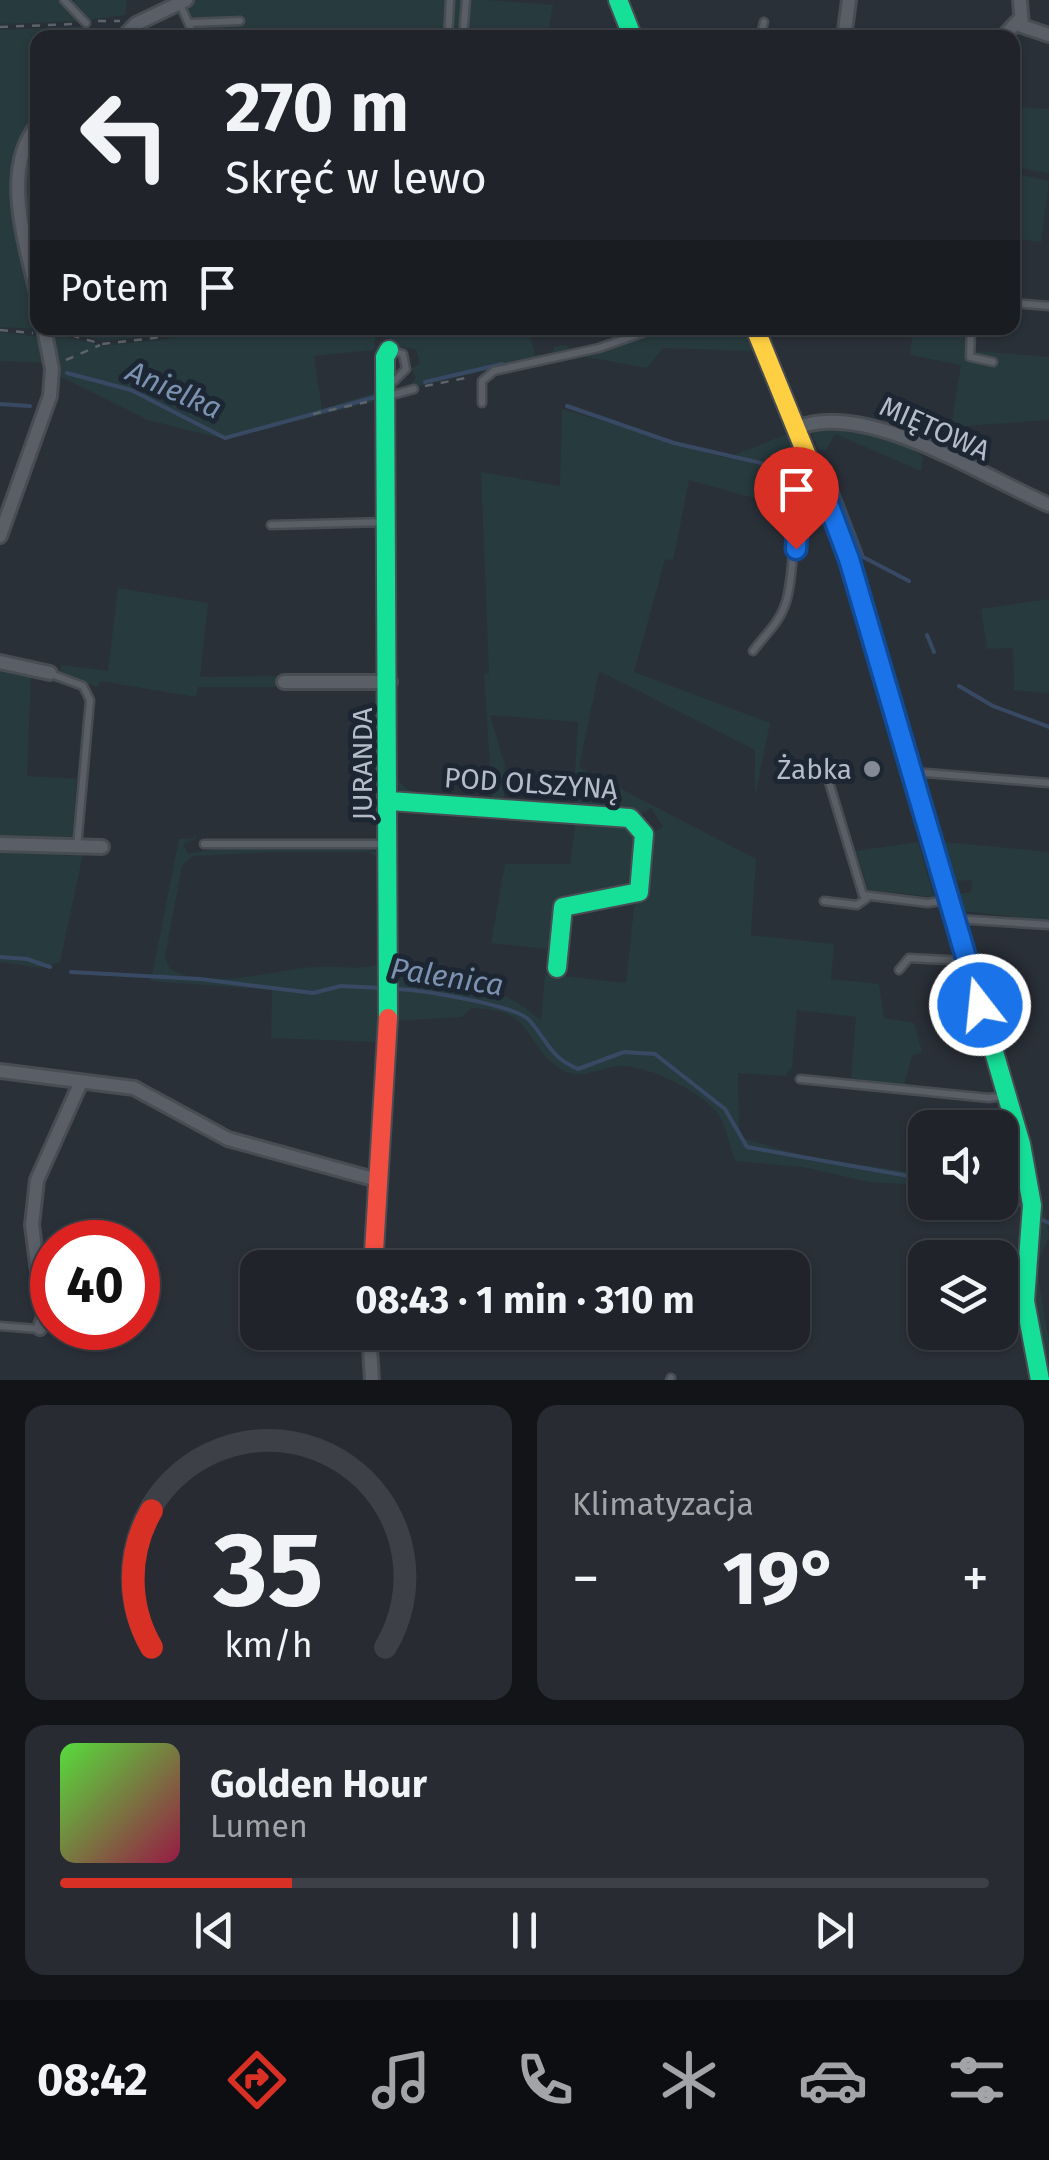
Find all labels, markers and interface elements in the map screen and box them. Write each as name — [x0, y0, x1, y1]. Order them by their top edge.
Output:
text: 270 m — [225, 66, 409, 150]
icon: left — [60, 70, 190, 200]
text: Skręć w lewo — [225, 151, 487, 205]
icon: arrive — [190, 260, 245, 315]
text: Potem — [60, 265, 170, 311]
water label: Anielka — [120, 353, 227, 427]
street label: MIĘTOWA — [875, 390, 995, 467]
pin — [754, 447, 839, 550]
icon: arrive — [769, 462, 824, 517]
street label: JURANDA — [346, 708, 379, 820]
place label: Żabka — [777, 753, 852, 786]
marker: Żabka — [861, 758, 883, 780]
street label: POD OLSZYNĄ — [443, 761, 619, 806]
water label: Palenica — [388, 950, 506, 1004]
position arrow — [928, 953, 1032, 1057]
map controls — [908, 1110, 1018, 1350]
button: sound — [908, 1110, 1018, 1220]
speed limit sign: 40 — [30, 1220, 160, 1350]
button: layers — [908, 1240, 1018, 1350]
text: 08:43 · 1 min · 310 m — [355, 1277, 695, 1323]
text: Klimatyzacja — [572, 1485, 754, 1523]
text: 35 — [213, 1508, 323, 1633]
text: 19° — [723, 1534, 838, 1624]
text: − — [572, 1546, 600, 1612]
text: + — [962, 1546, 989, 1612]
text: km/h — [224, 1624, 313, 1666]
text: Golden Hour — [210, 1761, 427, 1807]
text: Lumen — [210, 1807, 308, 1845]
icon: previous — [187, 1903, 242, 1958]
icon: pause — [497, 1903, 552, 1958]
icon: next — [807, 1903, 862, 1958]
icon: directions — [222, 2045, 292, 2115]
icon: music — [366, 2045, 436, 2115]
icon: phone — [510, 2045, 580, 2115]
icon: climate — [654, 2045, 724, 2115]
icon: car — [798, 2045, 868, 2115]
icon: filters — [942, 2045, 1012, 2115]
text: 08:42 — [37, 2053, 148, 2107]

